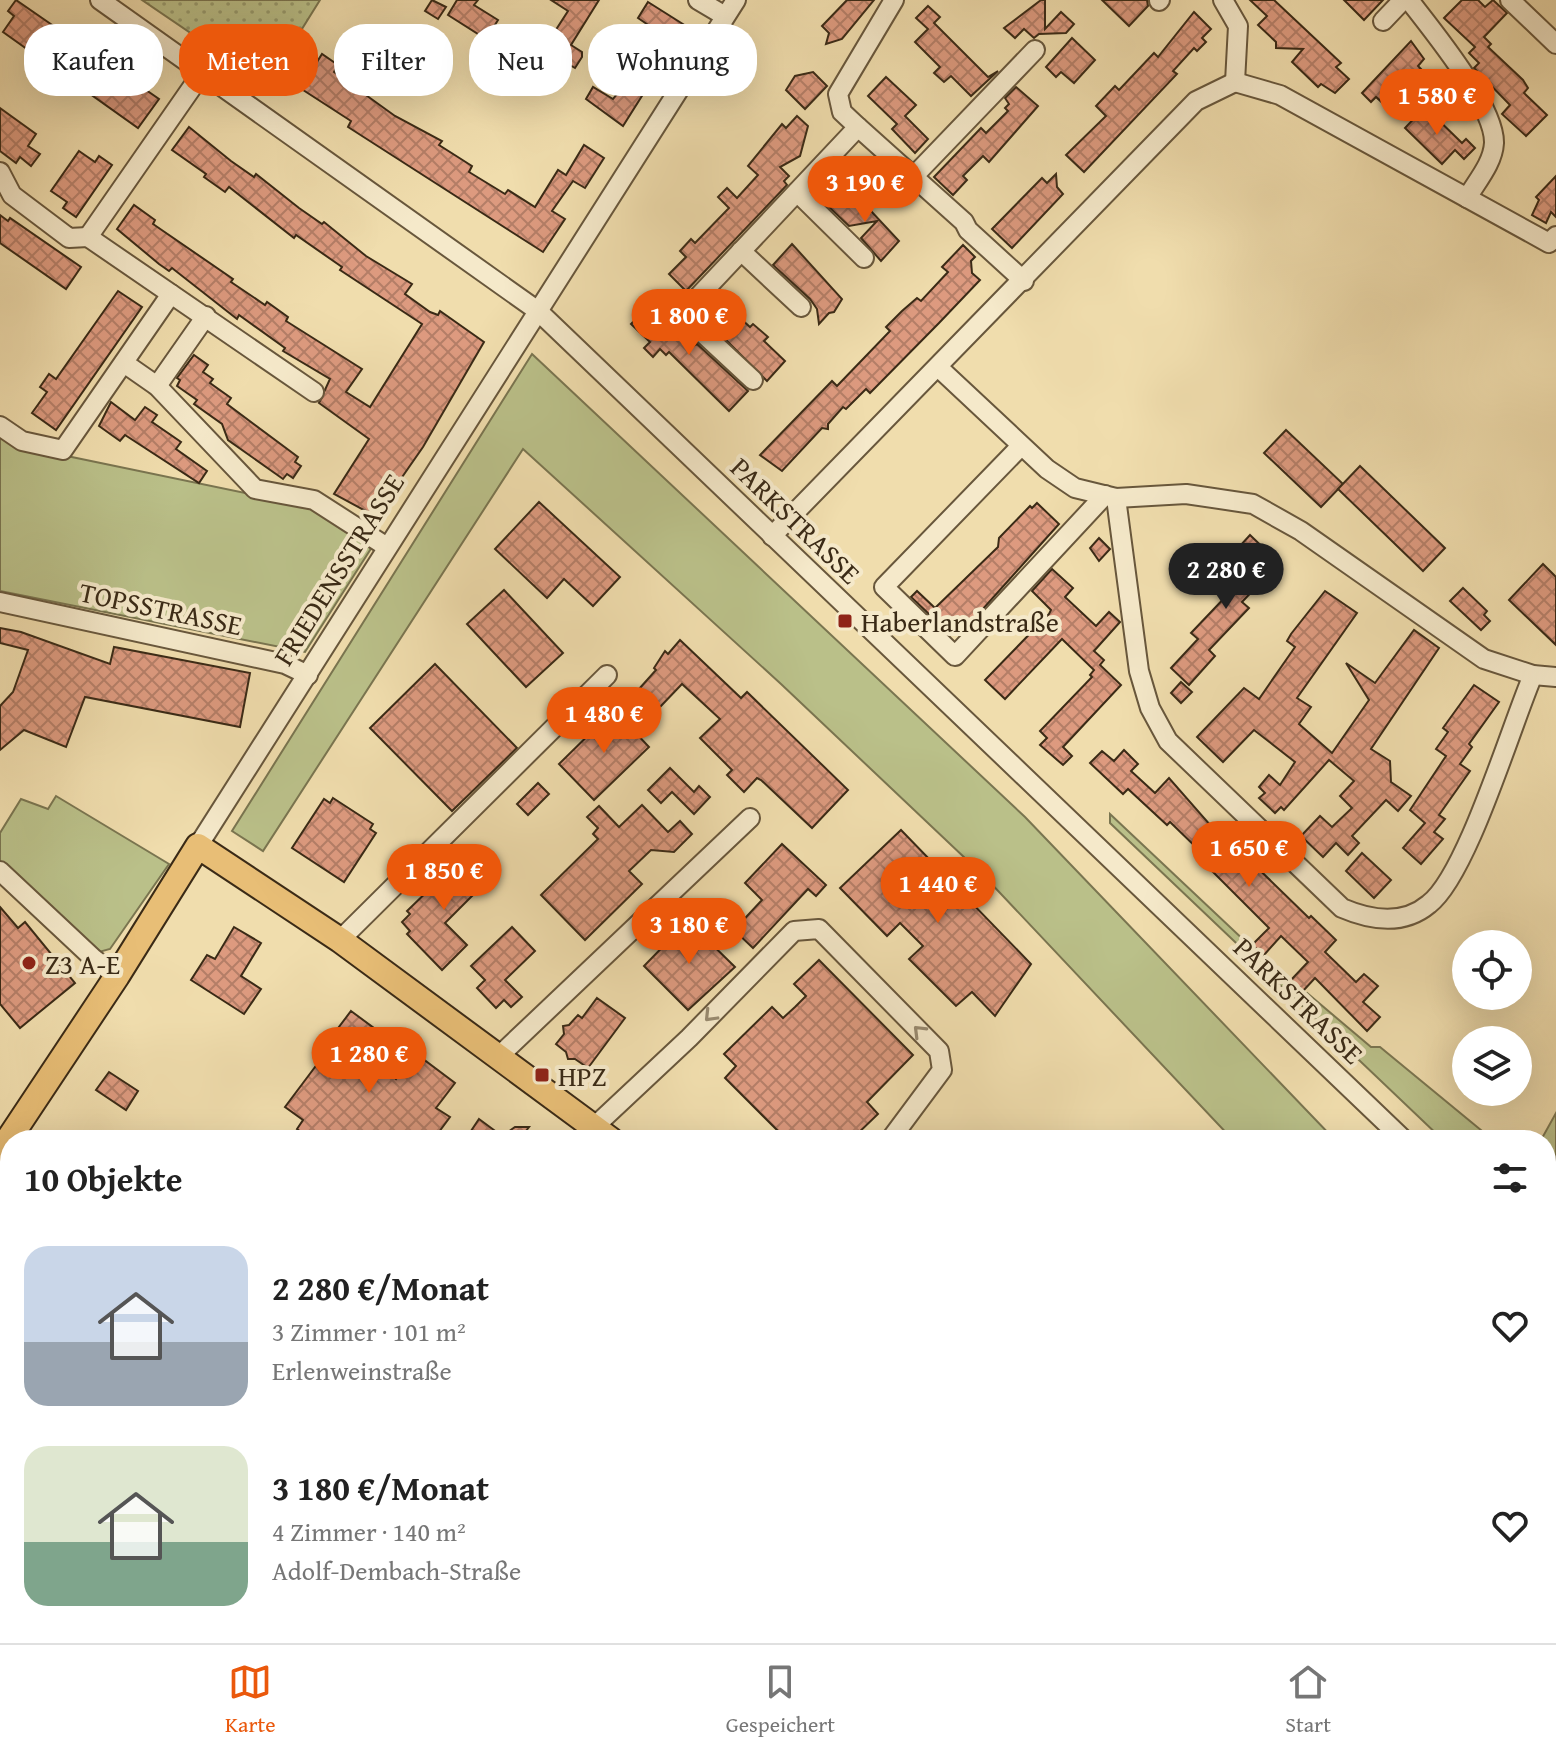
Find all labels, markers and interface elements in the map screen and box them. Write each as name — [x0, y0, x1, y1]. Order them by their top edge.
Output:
chip: Kaufen — [24, 24, 163, 96]
chip: Mieten — [179, 24, 318, 96]
chip: Filter — [334, 24, 453, 96]
chip: Neu — [469, 24, 572, 96]
chip: Wohnung — [588, 24, 757, 96]
pin: 1 580 € — [1363, 69, 1511, 137]
text: 1 580 € — [1398, 75, 1476, 114]
pin: 3 190 € — [791, 156, 939, 224]
text: 3 190 € — [826, 162, 904, 201]
pin: 1 800 € — [615, 289, 763, 357]
text: 1 800 € — [650, 295, 728, 334]
street label: PARKSTRASSE — [722, 447, 870, 593]
street label: FRIEDENSSTRASSE — [262, 465, 414, 673]
pin: 2 280 € — [1152, 543, 1300, 611]
text: 2 280 € — [1187, 549, 1265, 588]
street label: TOPSSTRASSE — [76, 571, 246, 645]
place label: Haberlandstraße — [861, 601, 1059, 642]
marker: Haberlandstraße — [836, 612, 854, 630]
pin: 1 480 € — [530, 687, 678, 755]
text: 1 480 € — [565, 693, 643, 732]
pin: 1 650 € — [1175, 821, 1323, 889]
text: 1 650 € — [1210, 827, 1288, 866]
pin: 1 850 € — [370, 844, 518, 912]
text: 1 850 € — [405, 850, 483, 889]
pin: 1 440 € — [864, 857, 1012, 925]
text: 1 440 € — [899, 863, 977, 902]
pin: 3 180 € — [615, 898, 763, 966]
text: 3 180 € — [650, 904, 728, 943]
street label: PARKSTRASSE — [1225, 927, 1373, 1073]
map controls — [1452, 930, 1532, 1106]
button: locate — [1452, 930, 1532, 1010]
place label: Z3 A-E — [45, 943, 120, 984]
marker: Z3 A-E — [20, 954, 38, 972]
one-way arrow — [705, 1007, 719, 1021]
one-way arrow — [914, 1026, 929, 1040]
button: layers — [1452, 1026, 1532, 1106]
pin: 1 280 € — [295, 1027, 443, 1095]
text: 1 280 € — [330, 1033, 408, 1072]
place label: HPZ — [558, 1055, 606, 1096]
marker: HPZ — [533, 1066, 551, 1084]
text: 10 Objekte — [24, 1154, 182, 1203]
icon: filters — [1488, 1156, 1532, 1200]
text: 2 280 €/Monat — [272, 1263, 489, 1312]
icon: home — [88, 1278, 184, 1374]
icon: heart — [1488, 1304, 1532, 1348]
text: 3 Zimmer · 101 m² — [272, 1312, 466, 1351]
text: Erlenweinstraße — [272, 1351, 452, 1390]
text: 3 180 €/Monat — [272, 1463, 489, 1512]
icon: home — [88, 1478, 184, 1574]
icon: heart — [1488, 1504, 1532, 1548]
text: 4 Zimmer · 140 m² — [272, 1512, 466, 1551]
text: Adolf-Dembach-Straße — [272, 1551, 521, 1590]
tab: Karte — [225, 1660, 276, 1740]
tab: Gespeichert — [726, 1660, 835, 1740]
tab: Start — [1285, 1660, 1331, 1740]

